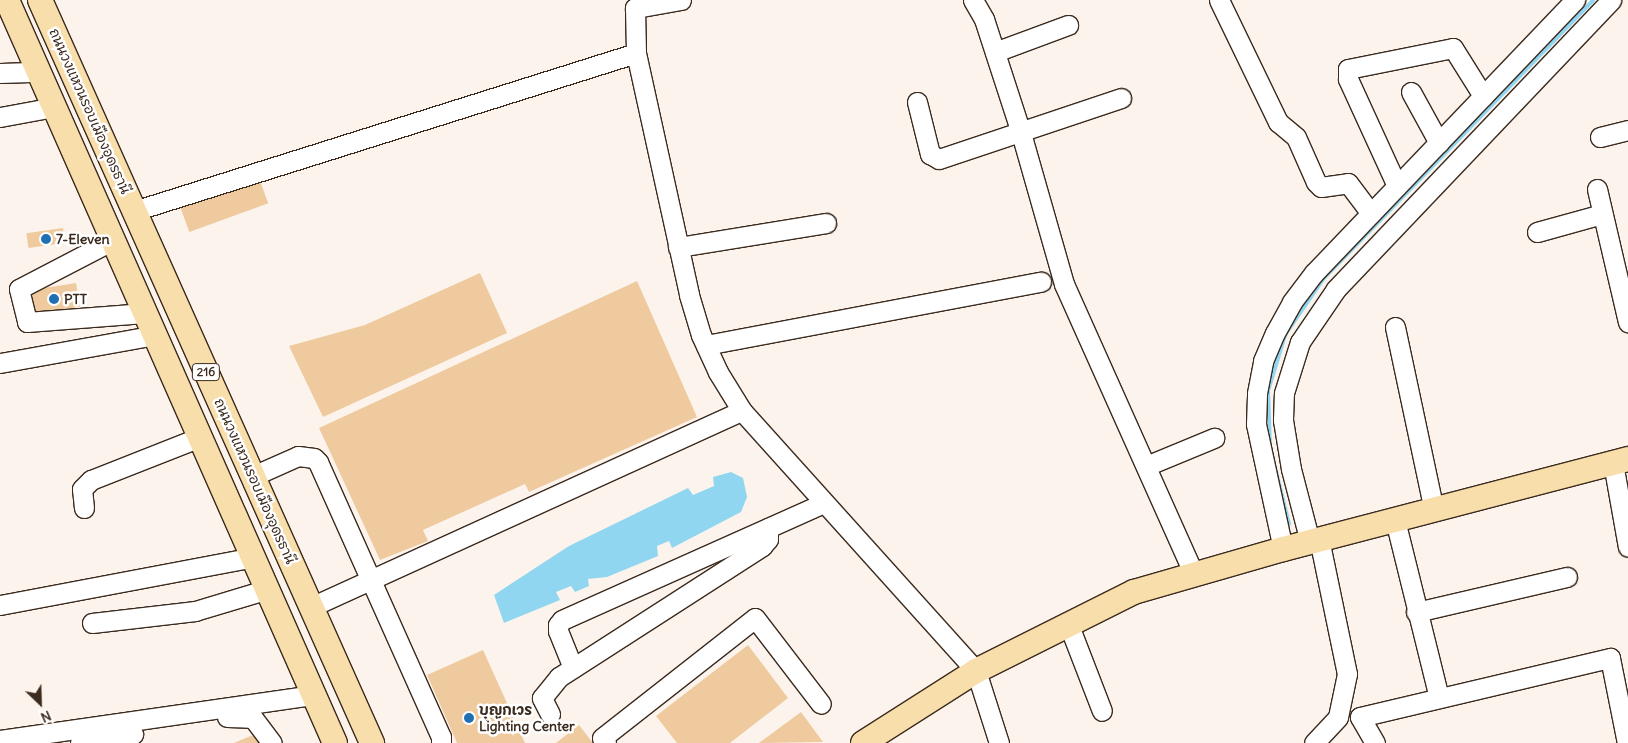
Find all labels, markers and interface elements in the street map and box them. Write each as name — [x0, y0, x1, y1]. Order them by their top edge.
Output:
street label: ถนนวงแหวนรอบเมืองอุดรธานี — [46, 26, 134, 196]
place label: 7-Eleven — [56, 231, 110, 247]
marker: 7-Eleven — [40, 233, 52, 245]
place label: PTT — [64, 291, 87, 307]
marker: PTT — [48, 293, 60, 305]
road number: 216 — [191, 362, 221, 382]
street label: ถนนวงแหวนรอบเมืองอุดรธานี — [211, 396, 299, 566]
north arrow — [15, 678, 65, 728]
place label: บุญกเวร Lighting Center — [479, 702, 575, 734]
text: N — [38, 707, 54, 727]
marker: บุญกเวร Lighting Center — [463, 712, 475, 724]

